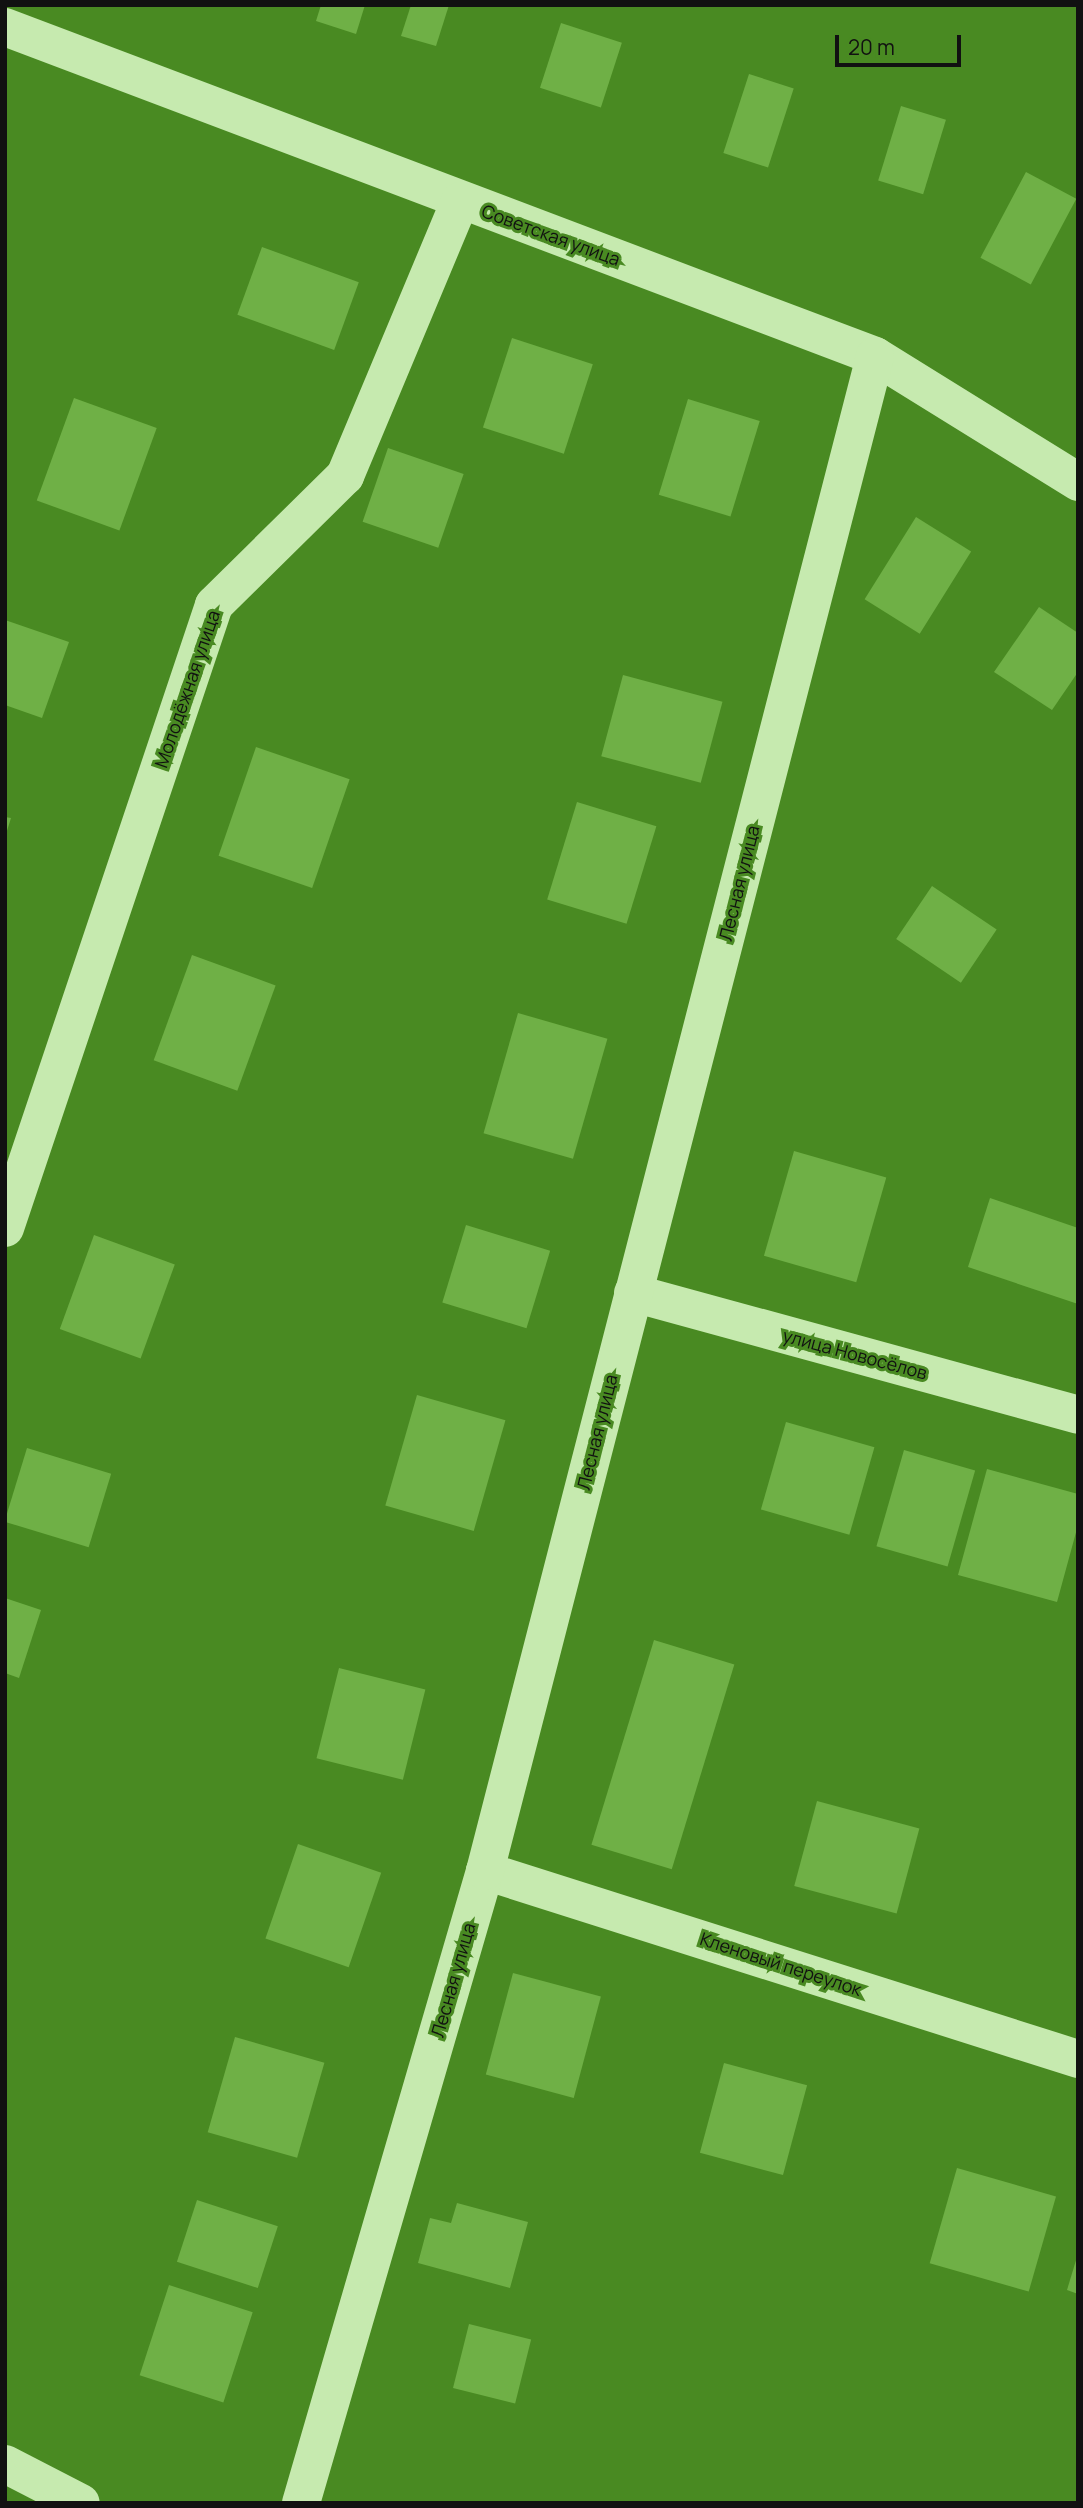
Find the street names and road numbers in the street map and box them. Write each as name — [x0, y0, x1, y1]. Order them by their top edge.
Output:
street label: Советская улица — [479, 200, 623, 270]
street label: Молодёжная улица — [150, 607, 224, 771]
street label: Лесная улица — [714, 823, 764, 943]
street label: улица Новосёлов — [780, 1324, 930, 1384]
street label: Лесная улица — [572, 1372, 622, 1492]
street label: Лесная улица — [426, 1920, 480, 2040]
street label: Кленовый переулок — [698, 1928, 864, 2000]

